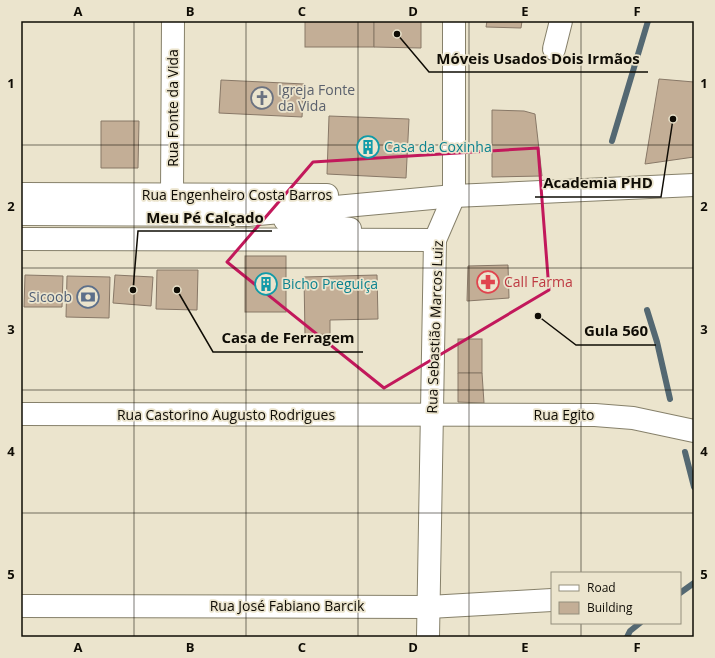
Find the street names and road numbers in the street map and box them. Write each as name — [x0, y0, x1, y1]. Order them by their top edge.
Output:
street label: Rua Fonte da Vida — [163, 49, 182, 167]
street label: Rua Engenheiro Costa Barros — [142, 185, 333, 204]
street label: Rua Sebastião Marcos Luiz — [422, 240, 447, 414]
street label: Rua Castorino Augusto Rodrigues — [117, 405, 335, 424]
street label: Rua Egito — [534, 405, 594, 424]
street label: Rua José Fabiano Barcik — [210, 596, 365, 615]

